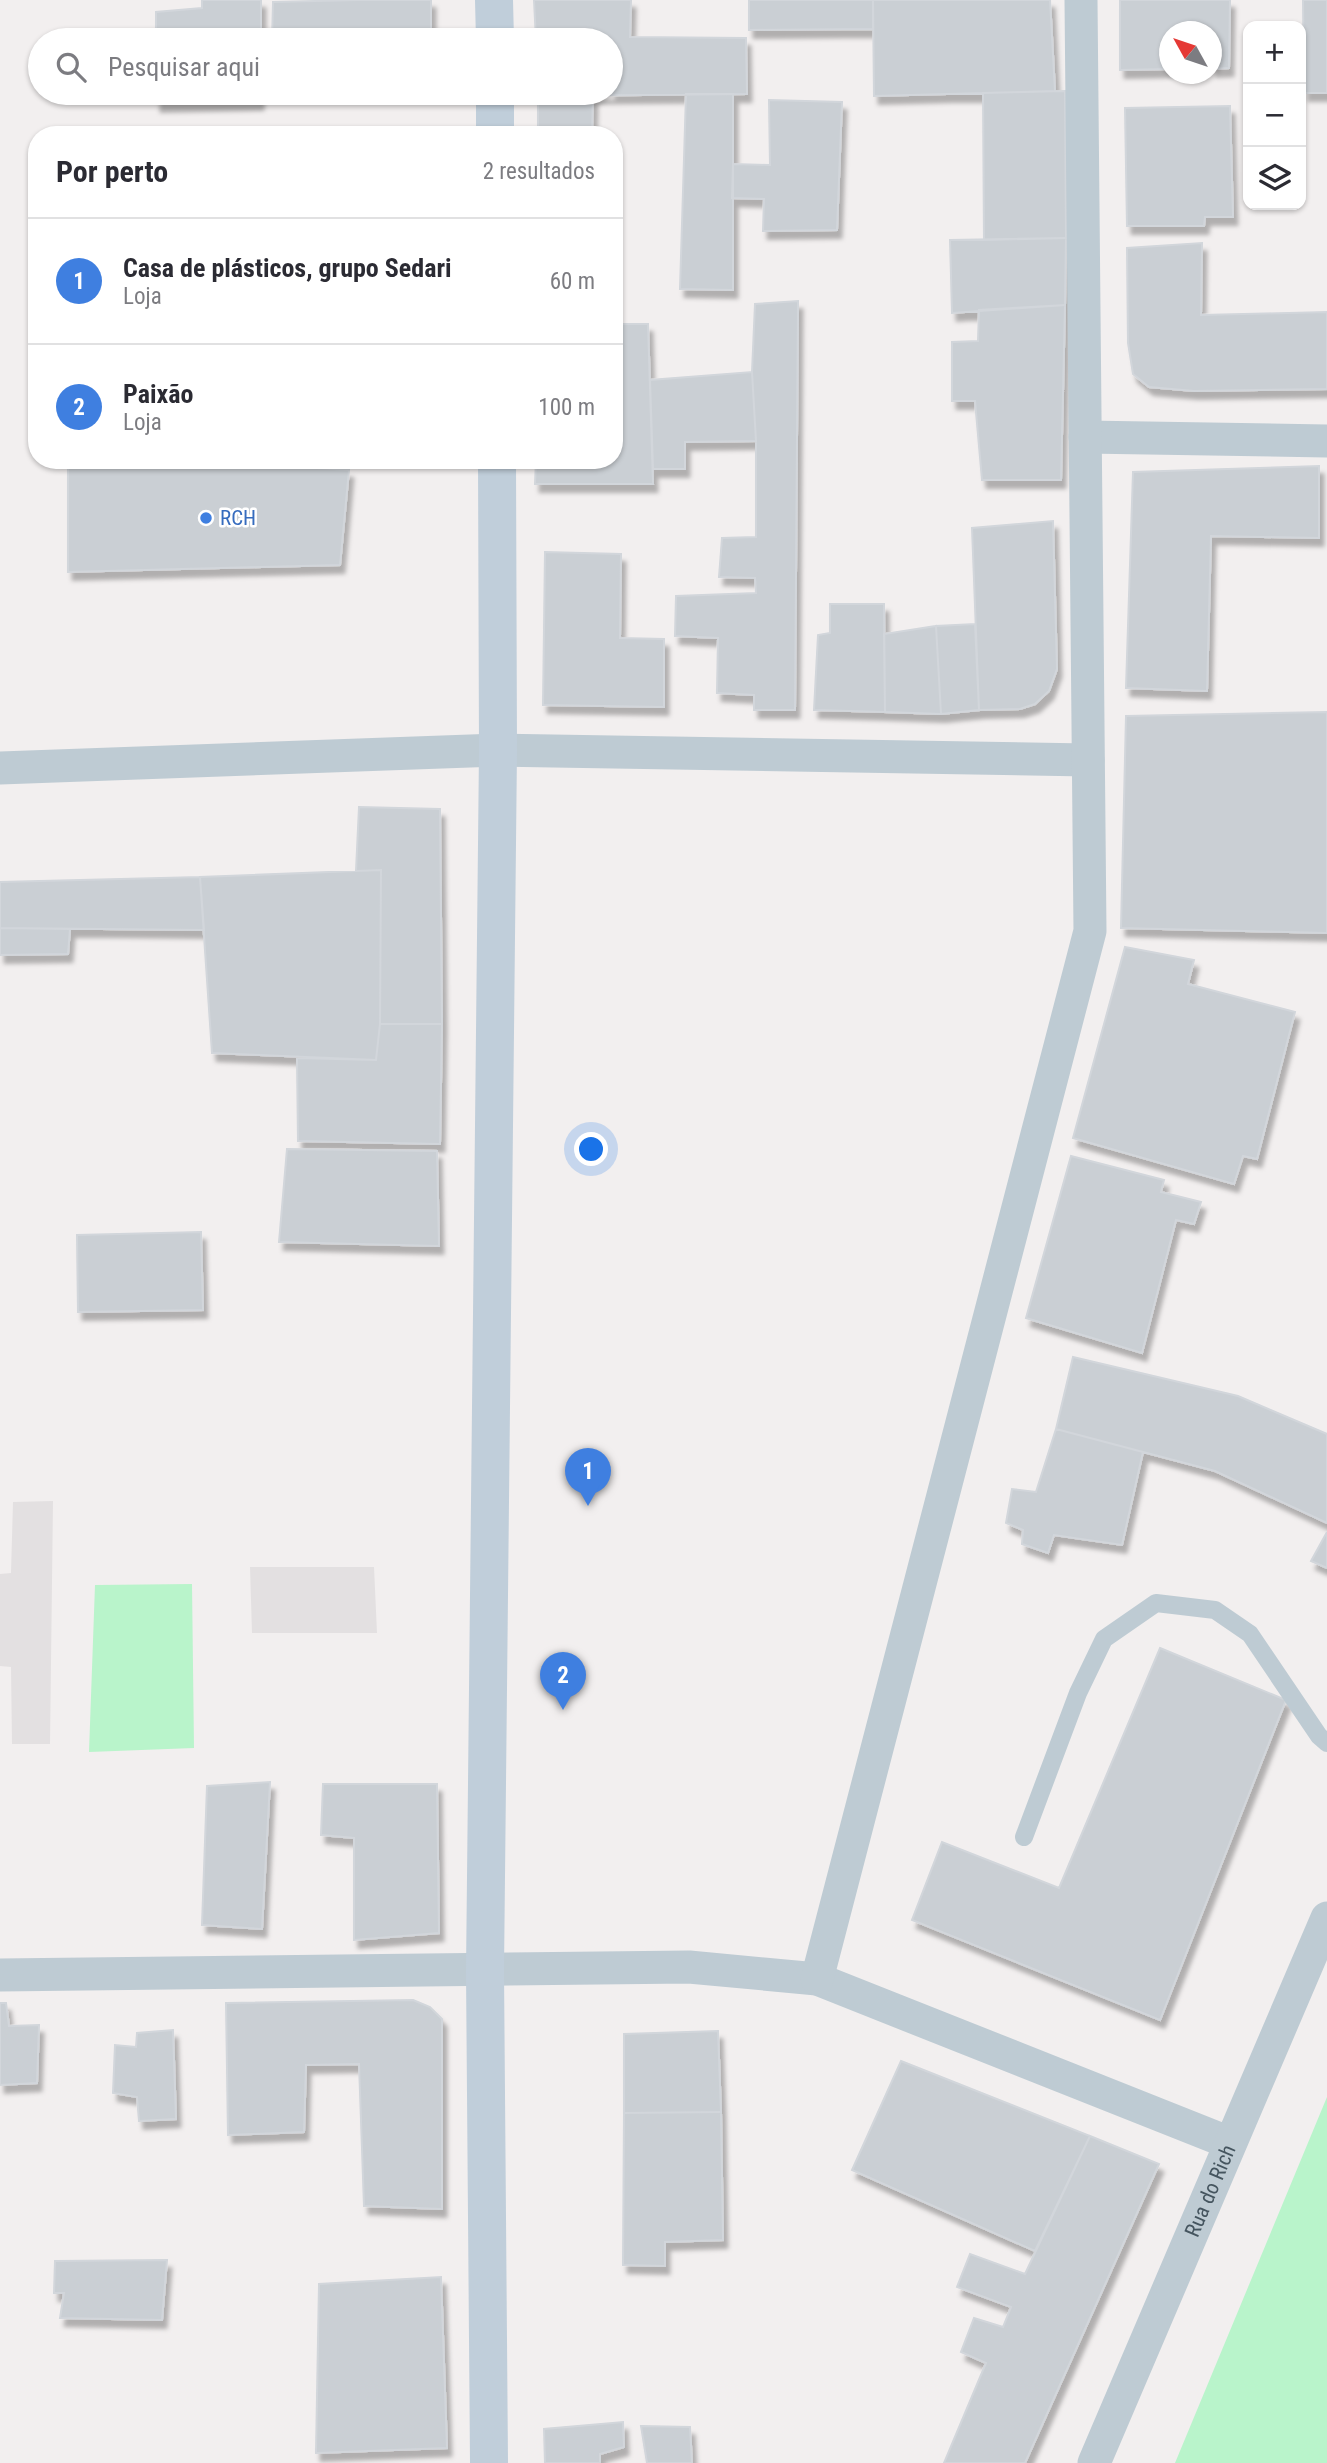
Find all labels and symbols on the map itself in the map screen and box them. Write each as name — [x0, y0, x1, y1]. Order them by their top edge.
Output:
north arrow — [1159, 21, 1222, 84]
place label: RCH — [220, 506, 256, 530]
marker: RCH — [198, 510, 214, 526]
your location — [574, 1132, 608, 1166]
pin: 1 — [565, 1448, 611, 1506]
pin: 2 — [540, 1652, 586, 1710]
street label: Rua do Rich — [1180, 2141, 1241, 2241]

